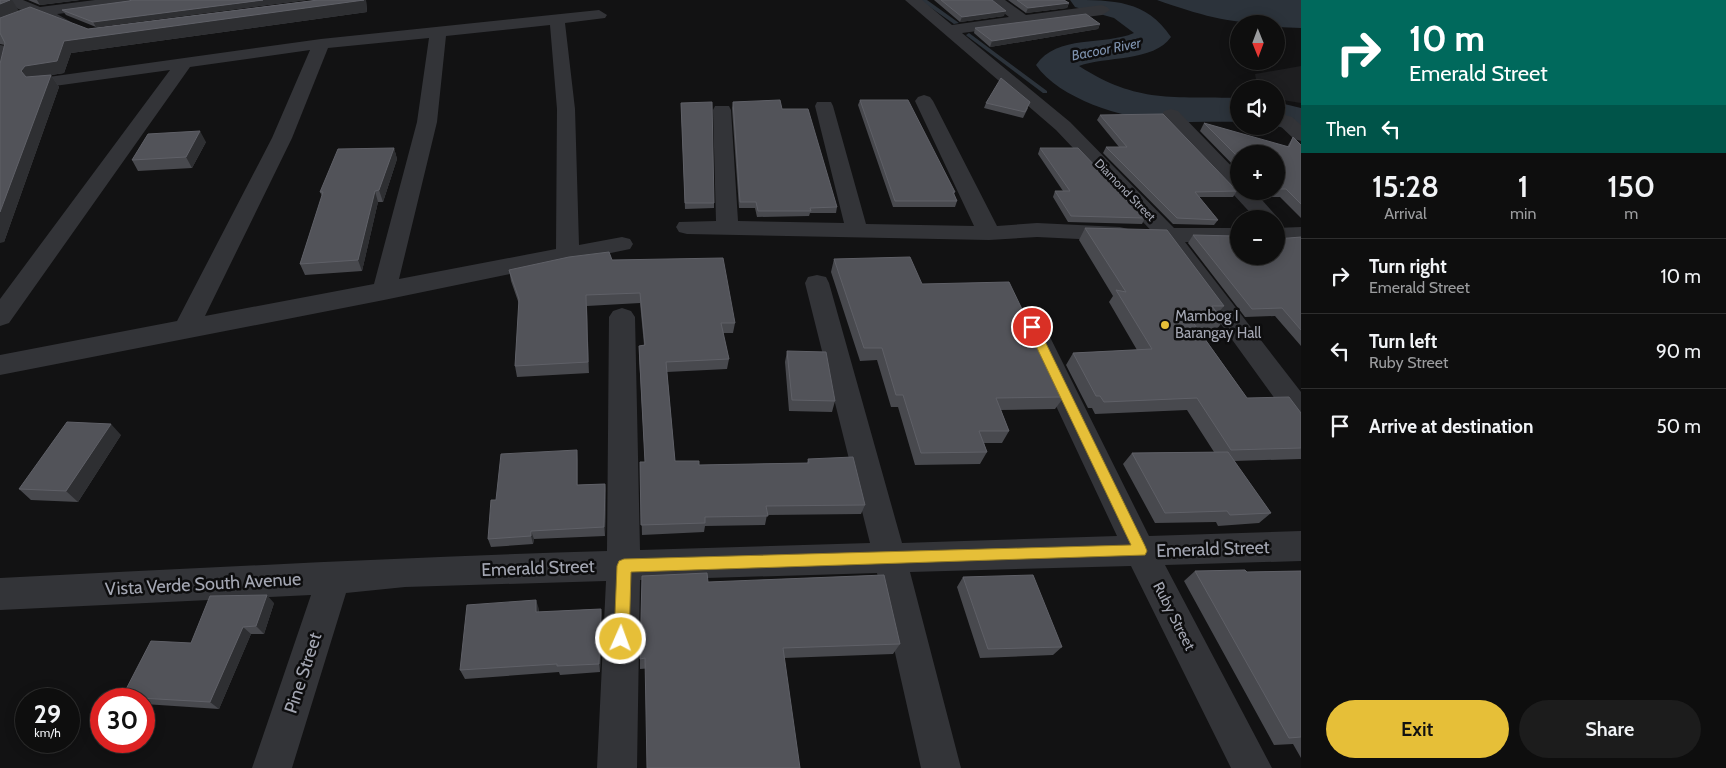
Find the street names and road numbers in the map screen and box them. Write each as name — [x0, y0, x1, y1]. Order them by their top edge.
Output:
street label: Diamond Street — [1092, 155, 1159, 224]
street label: Emerald Street — [1156, 536, 1270, 562]
street label: Emerald Street — [481, 555, 595, 581]
street label: Vista Verde South Avenue — [104, 568, 302, 600]
street label: Ruby Street — [1149, 579, 1199, 653]
street label: Pine Street — [280, 630, 326, 716]

